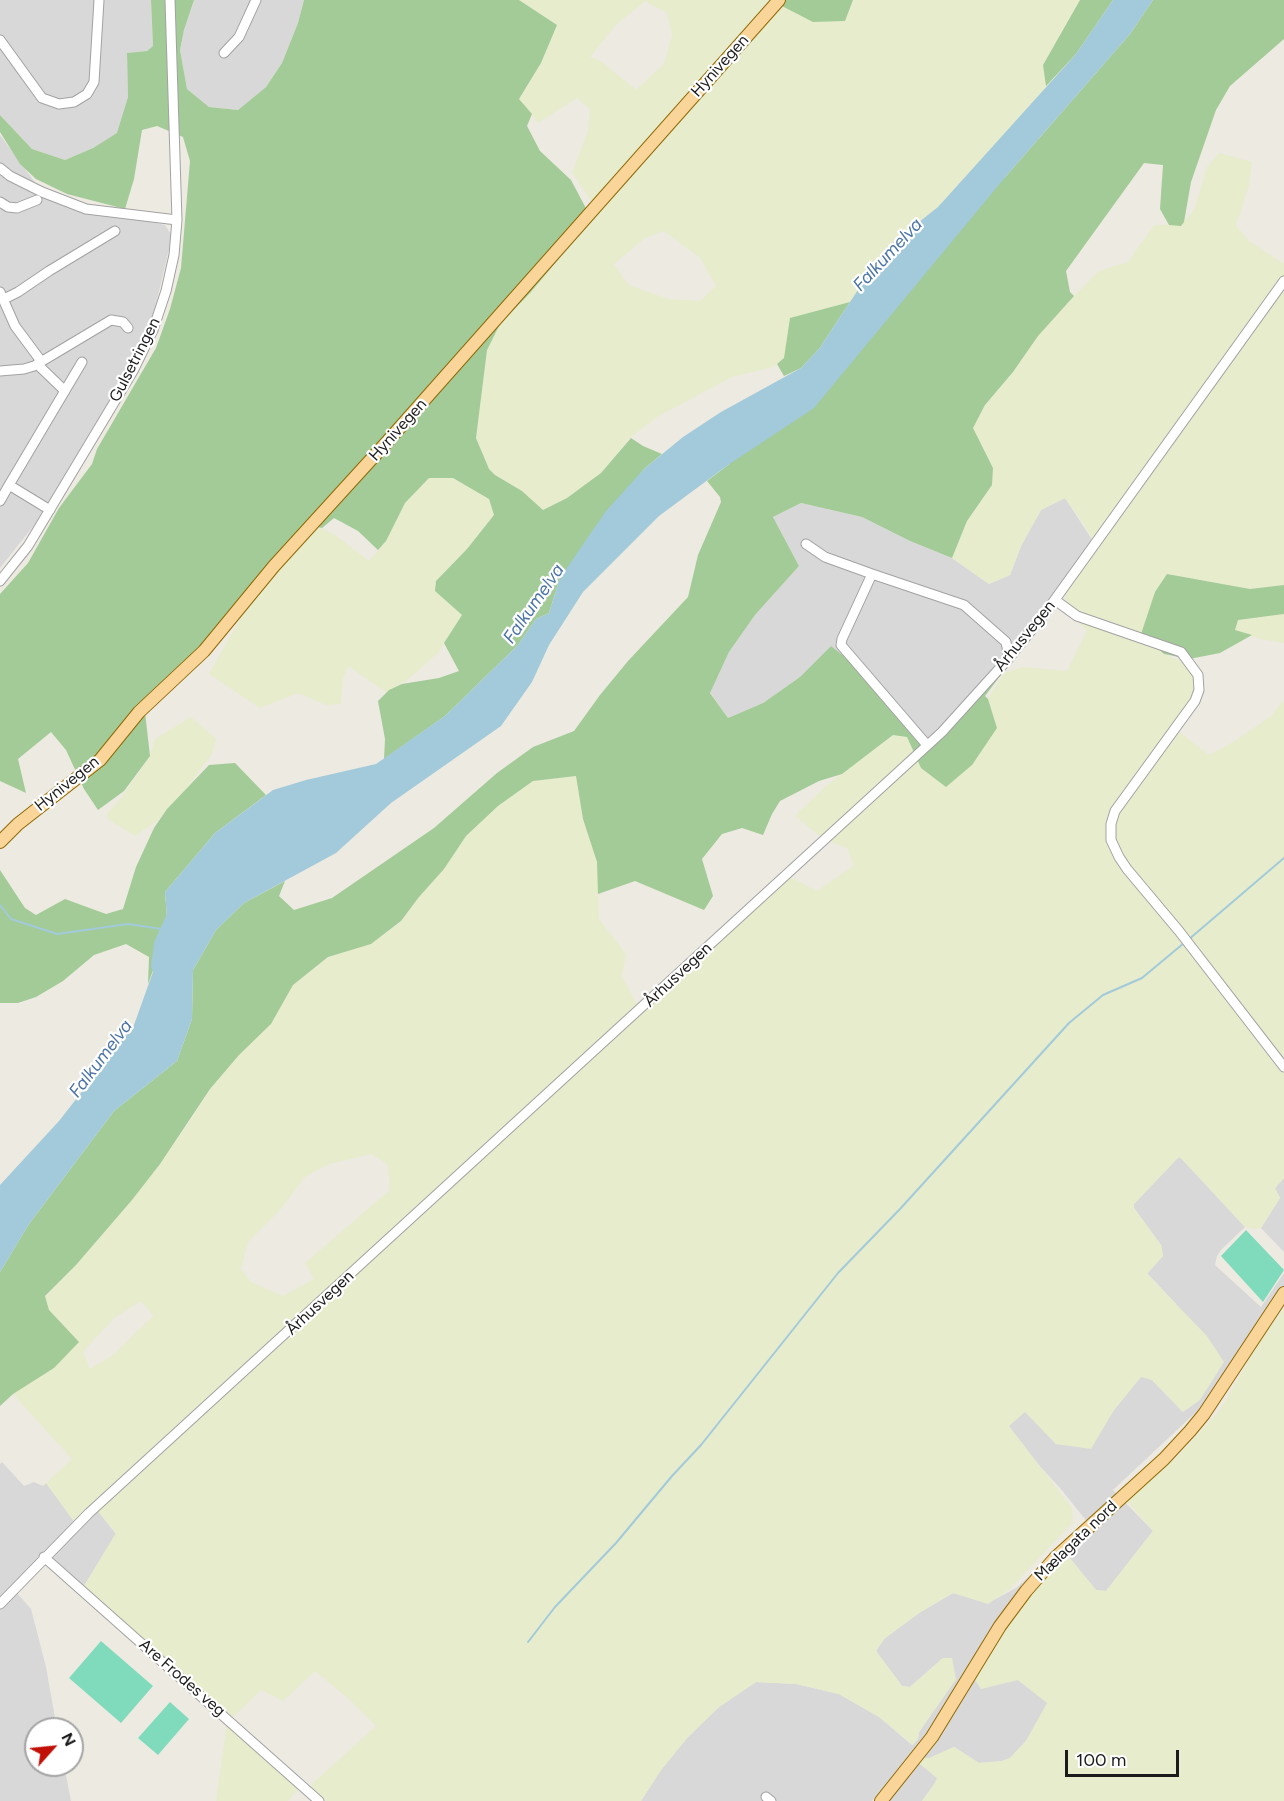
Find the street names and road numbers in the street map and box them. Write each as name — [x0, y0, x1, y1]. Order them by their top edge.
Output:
street label: Hynivegen — [687, 31, 753, 101]
street label: Gulsetringen — [106, 315, 164, 405]
street label: Hynivegen — [365, 395, 431, 465]
street label: Århusvegen — [991, 597, 1059, 675]
street label: Hynivegen — [31, 752, 103, 816]
street label: Århusvegen — [640, 939, 716, 1011]
street label: Århusvegen — [282, 1267, 358, 1339]
street label: Mælagata nord — [1031, 1497, 1121, 1585]
street label: Are Frodes veg — [135, 1635, 229, 1721]

